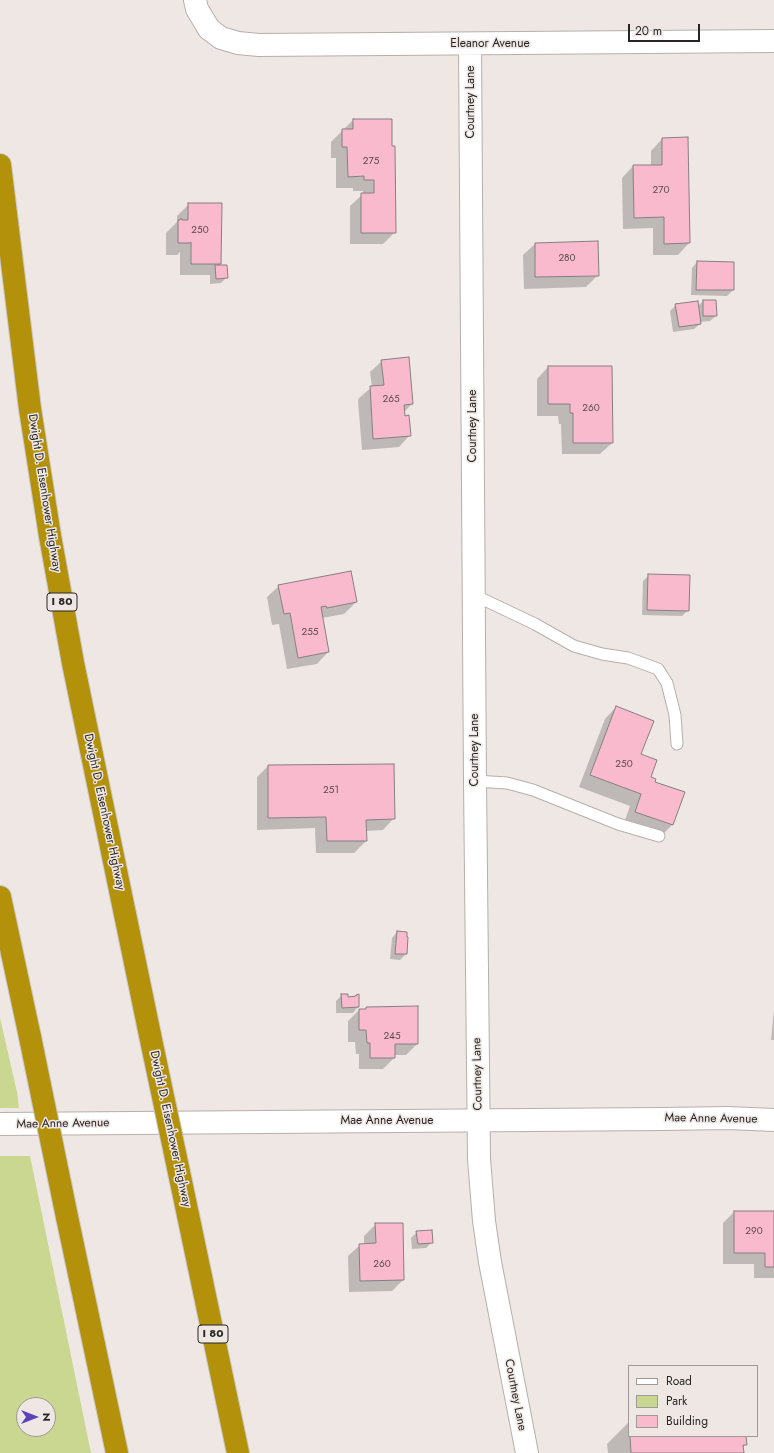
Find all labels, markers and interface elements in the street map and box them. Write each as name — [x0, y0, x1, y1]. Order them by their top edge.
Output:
scale bar — [630, 16, 702, 42]
text: 20 m — [635, 22, 662, 40]
street label: Eleanor Avenue — [450, 37, 530, 51]
street label: Courtney Lane — [464, 66, 478, 138]
house number: 275 — [363, 156, 379, 168]
house number: 270 — [653, 185, 669, 197]
house number: 250 — [191, 225, 209, 237]
house number: 280 — [558, 253, 576, 265]
street label: Courtney Lane — [466, 390, 480, 462]
house number: 265 — [382, 394, 400, 406]
house number: 260 — [582, 403, 600, 415]
street label: Dwight D. Eisenhower Highway — [24, 413, 64, 573]
road number: I 80 — [47, 593, 77, 611]
house number: 255 — [302, 627, 318, 639]
street label: Courtney Lane — [468, 714, 482, 786]
street label: Dwight D. Eisenhower Highway — [80, 732, 128, 892]
house number: 250 — [615, 759, 633, 771]
house number: 251 — [323, 785, 339, 797]
house number: 245 — [383, 1031, 401, 1043]
street label: Courtney Lane — [470, 1037, 486, 1111]
street label: Dwight D. Eisenhower Highway — [146, 1049, 194, 1209]
street label: Mae Anne Avenue — [664, 1111, 758, 1127]
street label: Mae Anne Avenue — [341, 1114, 433, 1128]
street label: Mae Anne Avenue — [16, 1116, 110, 1132]
house number: 290 — [745, 1226, 763, 1238]
house number: 260 — [373, 1259, 391, 1271]
road number: I 80 — [198, 1325, 228, 1343]
street label: Courtney Lane — [501, 1358, 529, 1432]
legend — [628, 1365, 758, 1437]
text: Road — [666, 1372, 692, 1390]
text: Park — [666, 1392, 687, 1410]
north arrow — [16, 1397, 56, 1437]
text: Building — [666, 1412, 708, 1430]
text: N — [39, 1413, 55, 1421]

